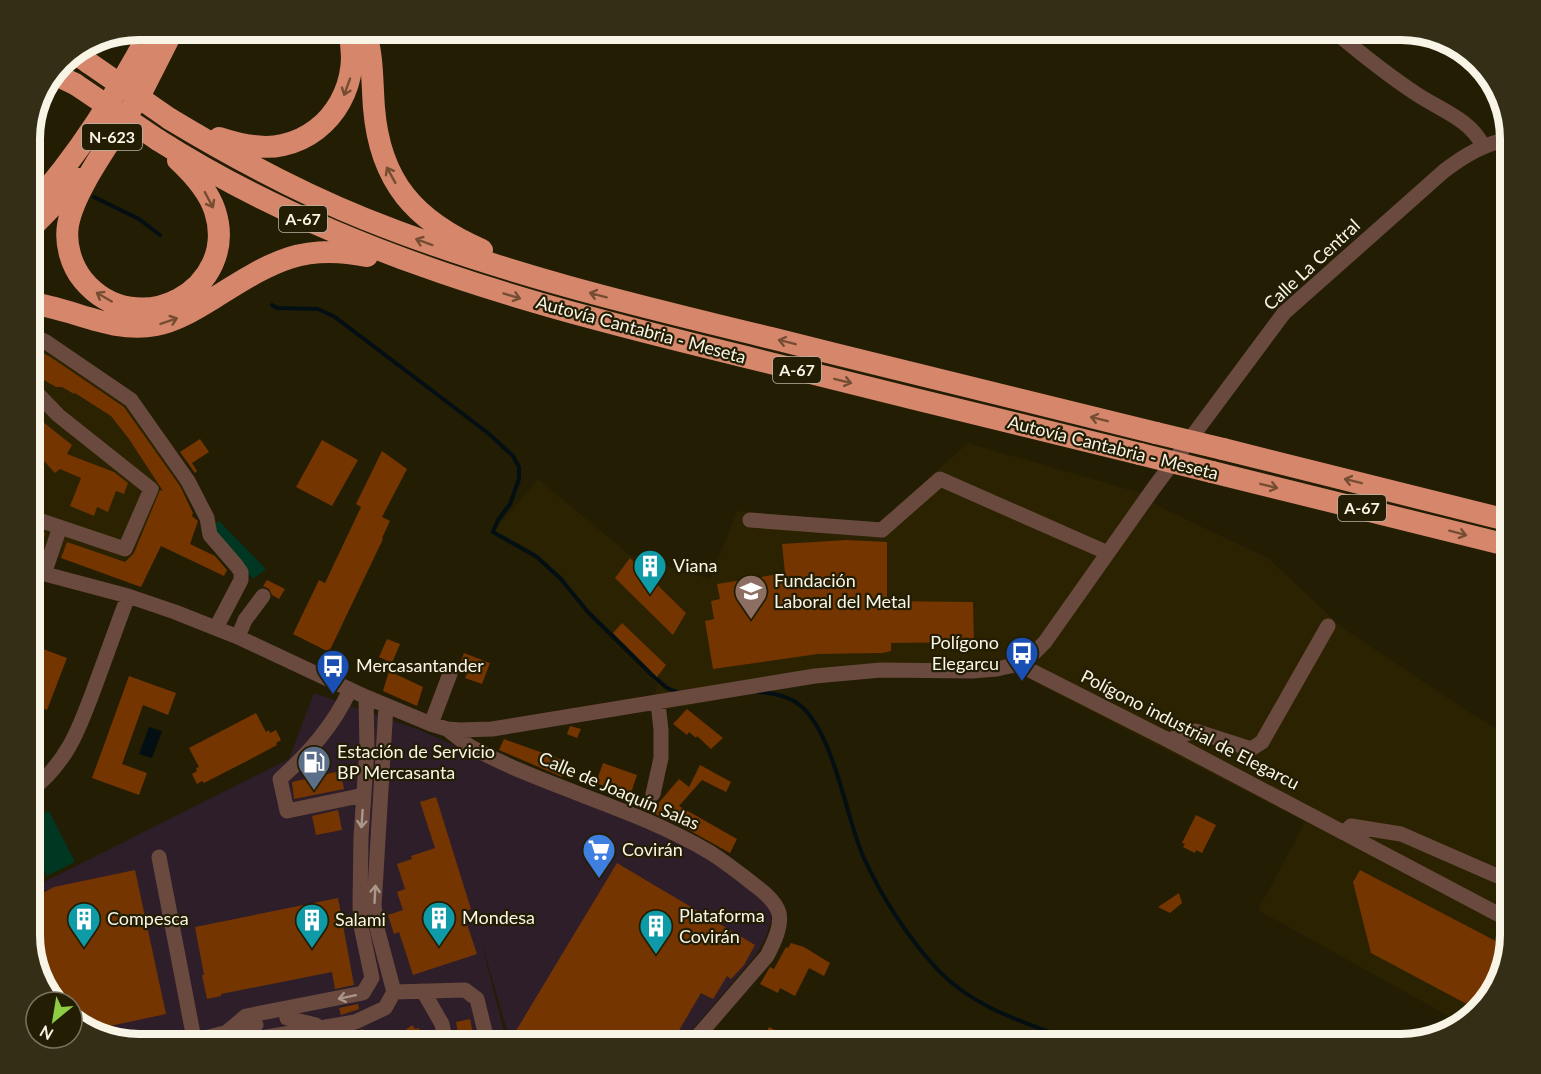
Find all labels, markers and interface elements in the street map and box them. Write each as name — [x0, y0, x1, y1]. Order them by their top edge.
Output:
one-way arrow — [340, 77, 351, 96]
road number: N-623 — [82, 124, 142, 150]
one-way arrow — [385, 167, 397, 184]
one-way arrow — [203, 191, 215, 208]
road number: A-67 — [279, 206, 327, 232]
street label: Calle La Central — [1259, 214, 1364, 314]
one-way arrow — [416, 235, 434, 246]
one-way arrow — [589, 289, 608, 300]
street label: Autovía Cantabria - Meseta — [534, 290, 749, 368]
one-way arrow — [96, 291, 113, 303]
one-way arrow — [502, 291, 521, 302]
one-way arrow — [159, 315, 178, 326]
one-way arrow — [778, 336, 797, 348]
road number: A-67 — [773, 357, 821, 383]
one-way arrow — [833, 376, 852, 388]
street label: Autovía Cantabria - Meseta — [1006, 410, 1221, 484]
one-way arrow — [1090, 412, 1109, 424]
one-way arrow — [1343, 474, 1362, 486]
one-way arrow — [1259, 481, 1278, 492]
road number: A-67 — [1338, 495, 1386, 521]
one-way arrow — [1449, 527, 1468, 539]
building icon: Viana — [632, 548, 668, 595]
place label: Viana — [673, 554, 717, 576]
place label: Fundación Laboral del Metal — [774, 569, 911, 612]
school or university icon: Fundación Laboral del Metal — [733, 573, 769, 620]
place label: Polígono Elegarcu — [930, 631, 999, 674]
bus stop icon: Polígono Elegarcu — [1004, 635, 1040, 682]
bus stop icon: Mercasantander — [315, 648, 351, 695]
place label: Mercasantander — [356, 654, 484, 676]
street label: Polígono industrial de Elegarcu — [1078, 664, 1303, 794]
place label: Estación de Servicio BP Mercasanta — [337, 740, 495, 783]
fuel station icon: Estación de Servicio BP Mercasanta — [296, 744, 332, 791]
street label: Calle de Joaquín Salas — [536, 746, 703, 834]
one-way arrow — [356, 808, 367, 828]
supermarket icon: Covirán — [581, 832, 617, 879]
place label: Covirán — [622, 838, 683, 860]
one-way arrow — [369, 885, 380, 905]
building icon: Mondesa — [421, 900, 457, 947]
building icon: Compesca — [66, 901, 102, 948]
building icon: Salami — [294, 902, 330, 949]
place label: Plataforma Covirán — [679, 904, 765, 947]
place label: Mondesa — [462, 906, 535, 928]
place label: Compesca — [107, 907, 189, 929]
place label: Salami — [335, 908, 386, 930]
building icon: Plataforma Covirán — [638, 908, 674, 955]
north arrow — [24, 990, 84, 1050]
one-way arrow — [337, 991, 356, 1003]
text: N — [36, 1022, 56, 1045]

